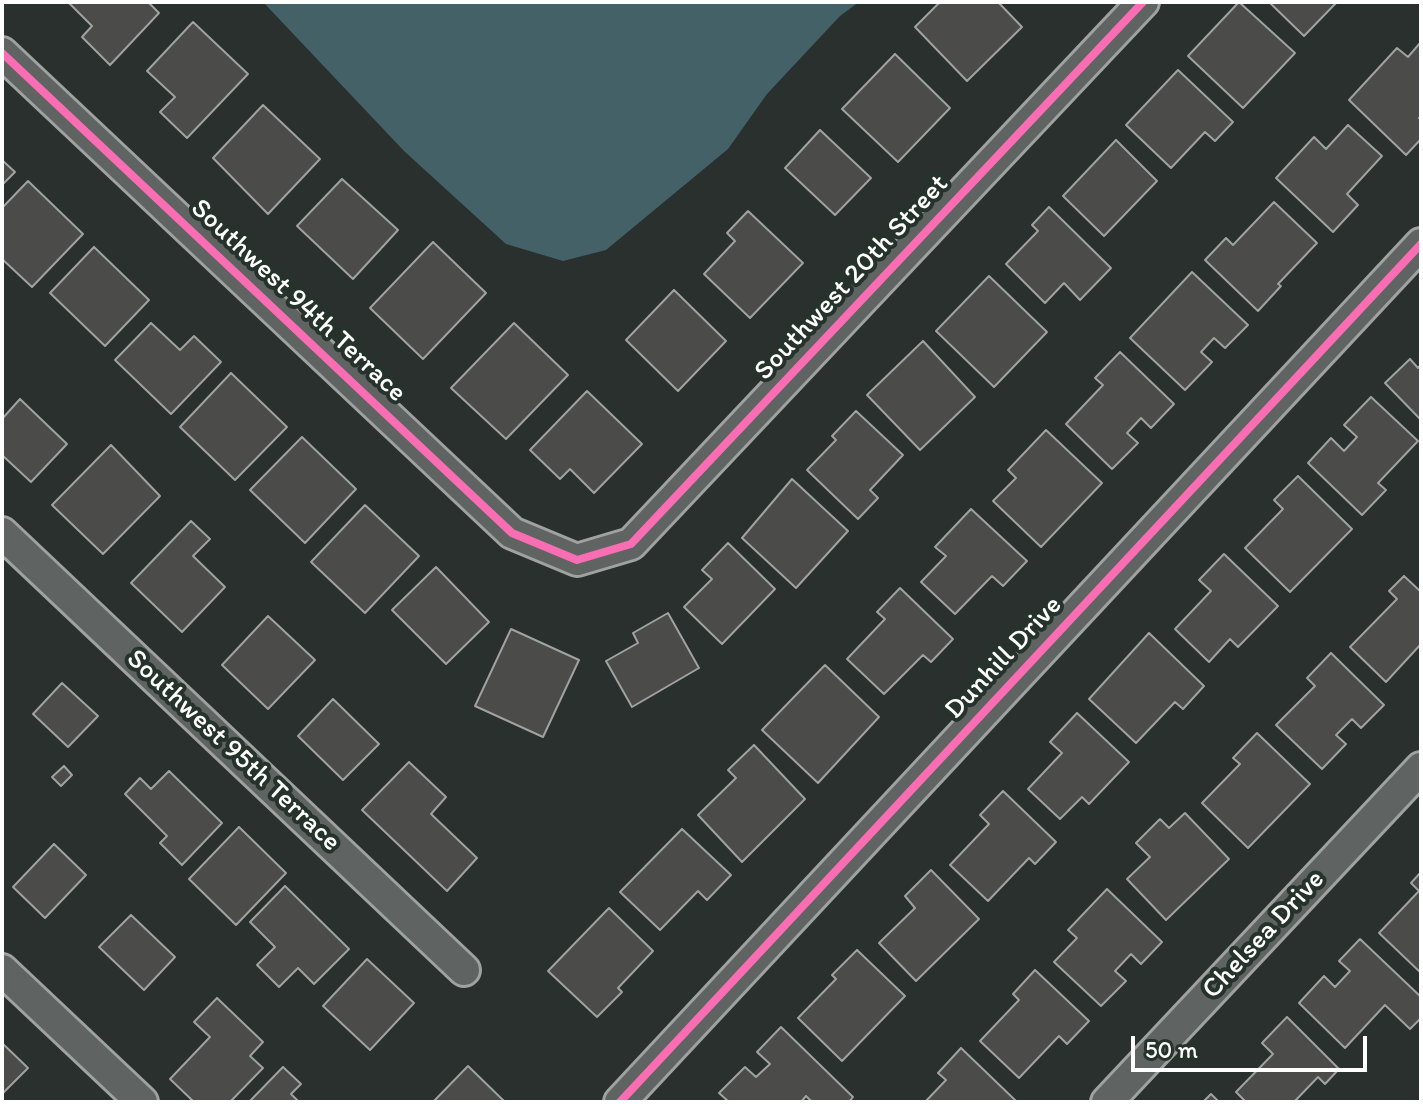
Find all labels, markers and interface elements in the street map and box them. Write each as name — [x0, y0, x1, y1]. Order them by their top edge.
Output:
street label: Southwest 20th Street — [748, 168, 956, 388]
street label: Southwest 94th Terrace — [183, 192, 413, 410]
street label: Dunhill Drive — [938, 589, 1070, 727]
street label: Southwest 95th Terrace — [119, 643, 347, 859]
street label: Chelsea Drive — [1196, 864, 1332, 1006]
scale bar — [1135, 1020, 1371, 1070]
text: 50 m — [1145, 1035, 1198, 1064]

